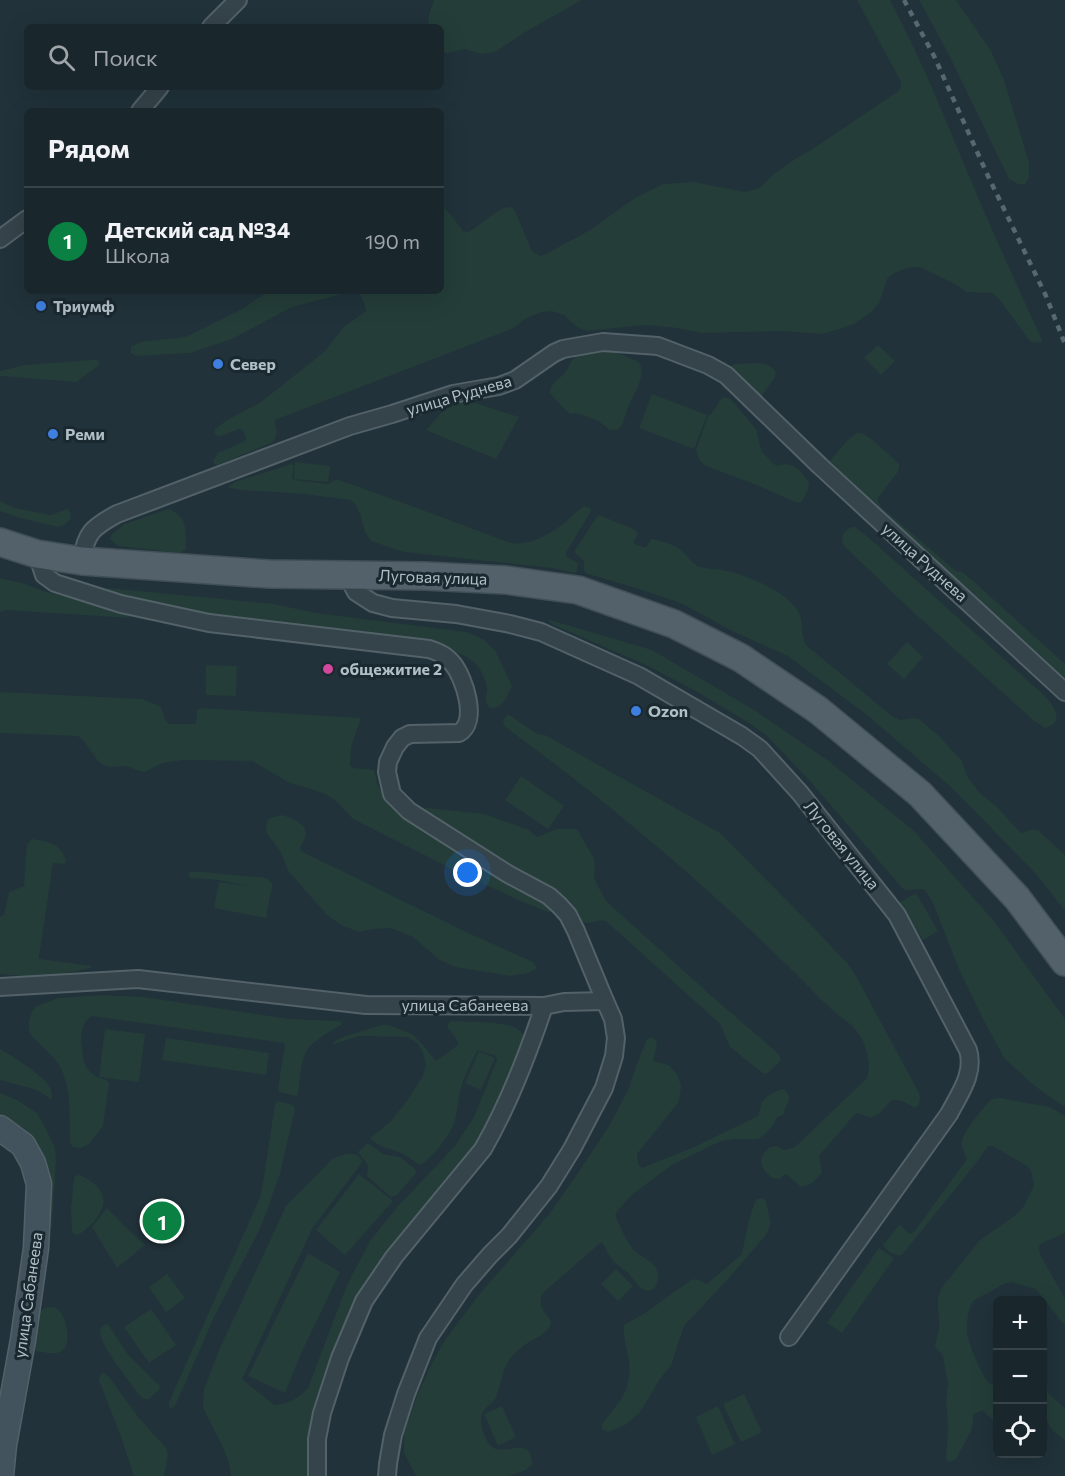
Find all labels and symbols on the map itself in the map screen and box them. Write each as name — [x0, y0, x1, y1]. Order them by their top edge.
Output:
place label: Триумф — [53, 296, 115, 315]
marker: Триумф — [34, 299, 48, 313]
place label: Север — [230, 354, 276, 373]
marker: Север — [211, 357, 225, 371]
street label: улица Руднева — [404, 370, 514, 419]
place label: Реми — [65, 424, 105, 443]
marker: Реми — [46, 427, 60, 441]
street label: улица Руднева — [879, 518, 972, 605]
street label: Луговая улица — [378, 565, 488, 588]
place label: общежитие 2 — [340, 659, 442, 678]
marker: общежитие 2 — [321, 662, 335, 676]
place label: Ozon — [648, 701, 688, 720]
marker: Ozon — [629, 704, 643, 718]
street label: Луговая улица — [801, 796, 884, 893]
your location — [453, 858, 482, 887]
street label: улица Сабанеева — [402, 995, 528, 1014]
pin: 1 — [142, 1198, 182, 1244]
street label: улица Сабанеева — [9, 1231, 46, 1359]

